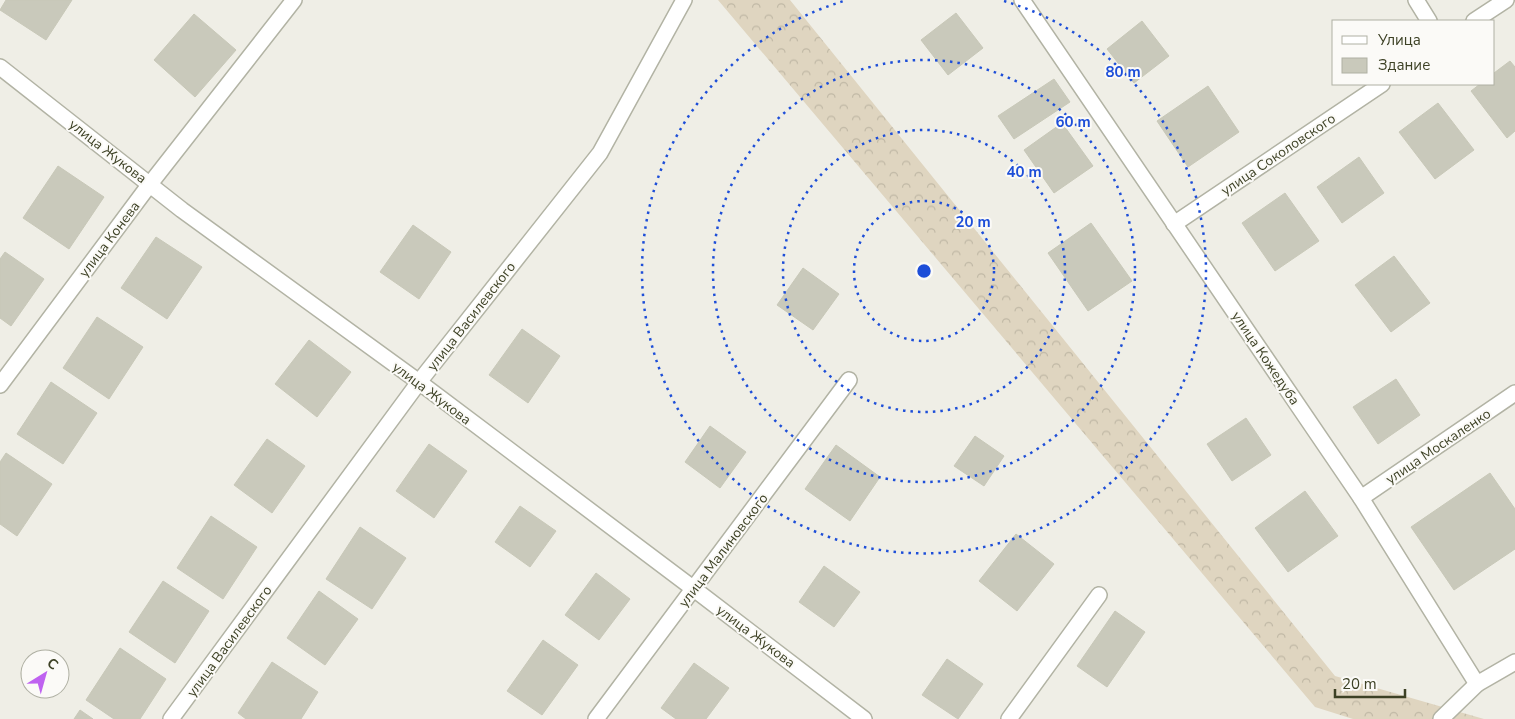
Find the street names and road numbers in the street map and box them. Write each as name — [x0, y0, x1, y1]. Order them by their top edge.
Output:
street label: улица Соколовского — [1217, 109, 1339, 200]
street label: улица Жукова — [65, 115, 150, 188]
street label: улица Конева — [75, 197, 144, 281]
street label: улица Василевского — [423, 258, 520, 375]
street label: улица Кожедуба — [1227, 308, 1304, 409]
street label: улица Жукова — [389, 358, 475, 429]
street label: улица Москаленко — [1382, 404, 1495, 489]
street label: улица Малиновского — [674, 489, 773, 611]
street label: улица Василевского — [182, 582, 276, 701]
street label: улица Жукова — [713, 601, 799, 672]

